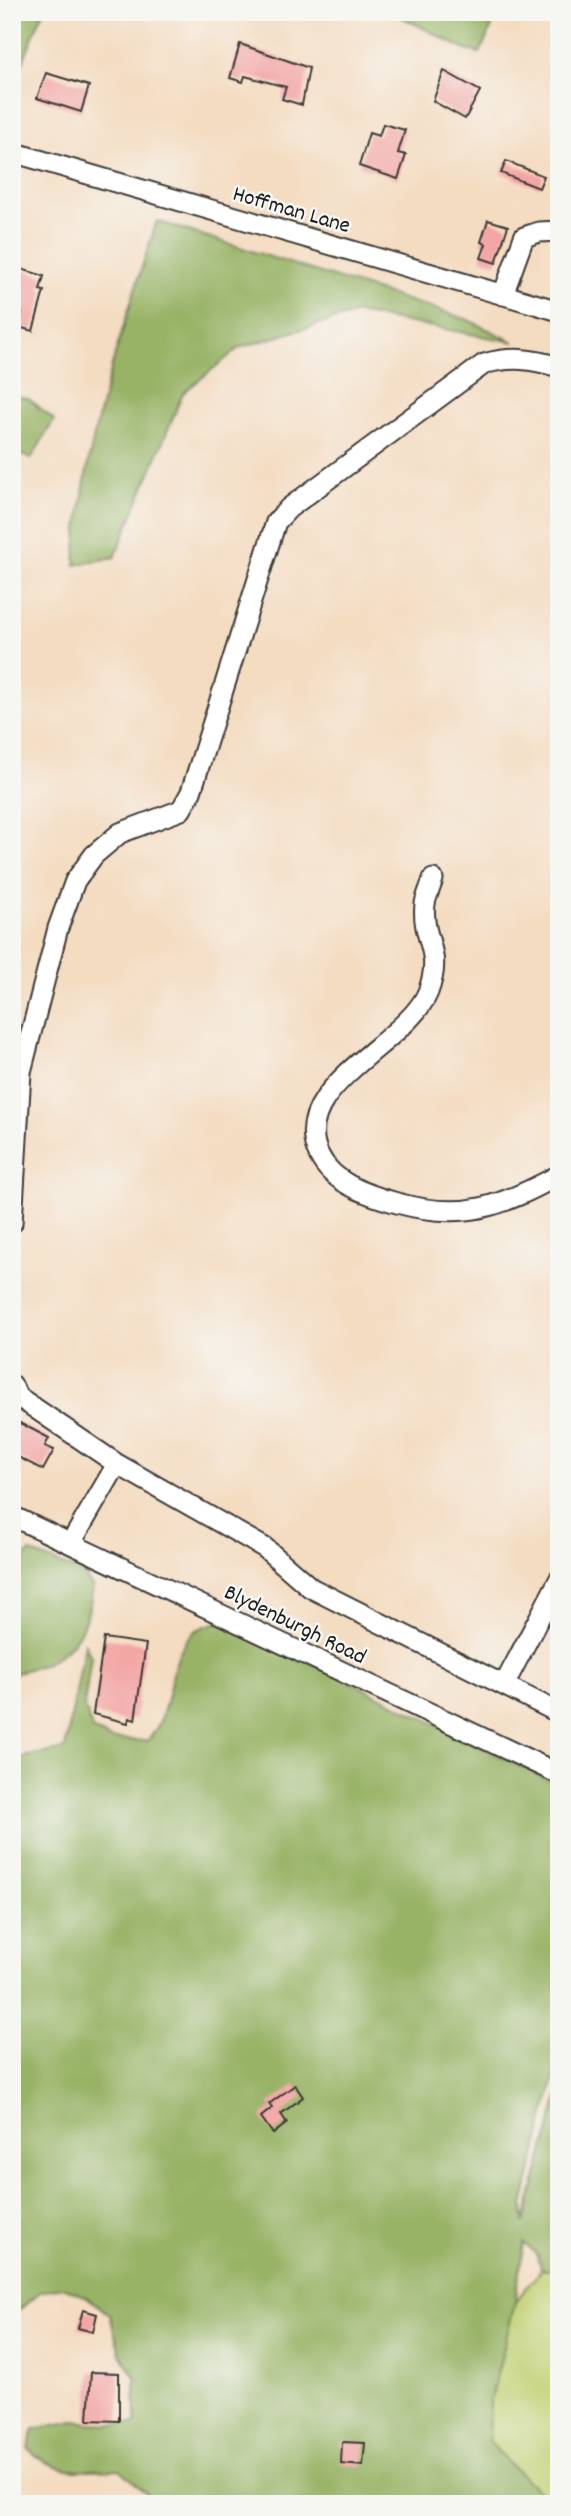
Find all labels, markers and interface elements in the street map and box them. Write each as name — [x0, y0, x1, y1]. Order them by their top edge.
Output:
street label: Hoffman Lane — [228, 179, 354, 244]
street label: Blydenburgh Road — [218, 1577, 371, 1675]

